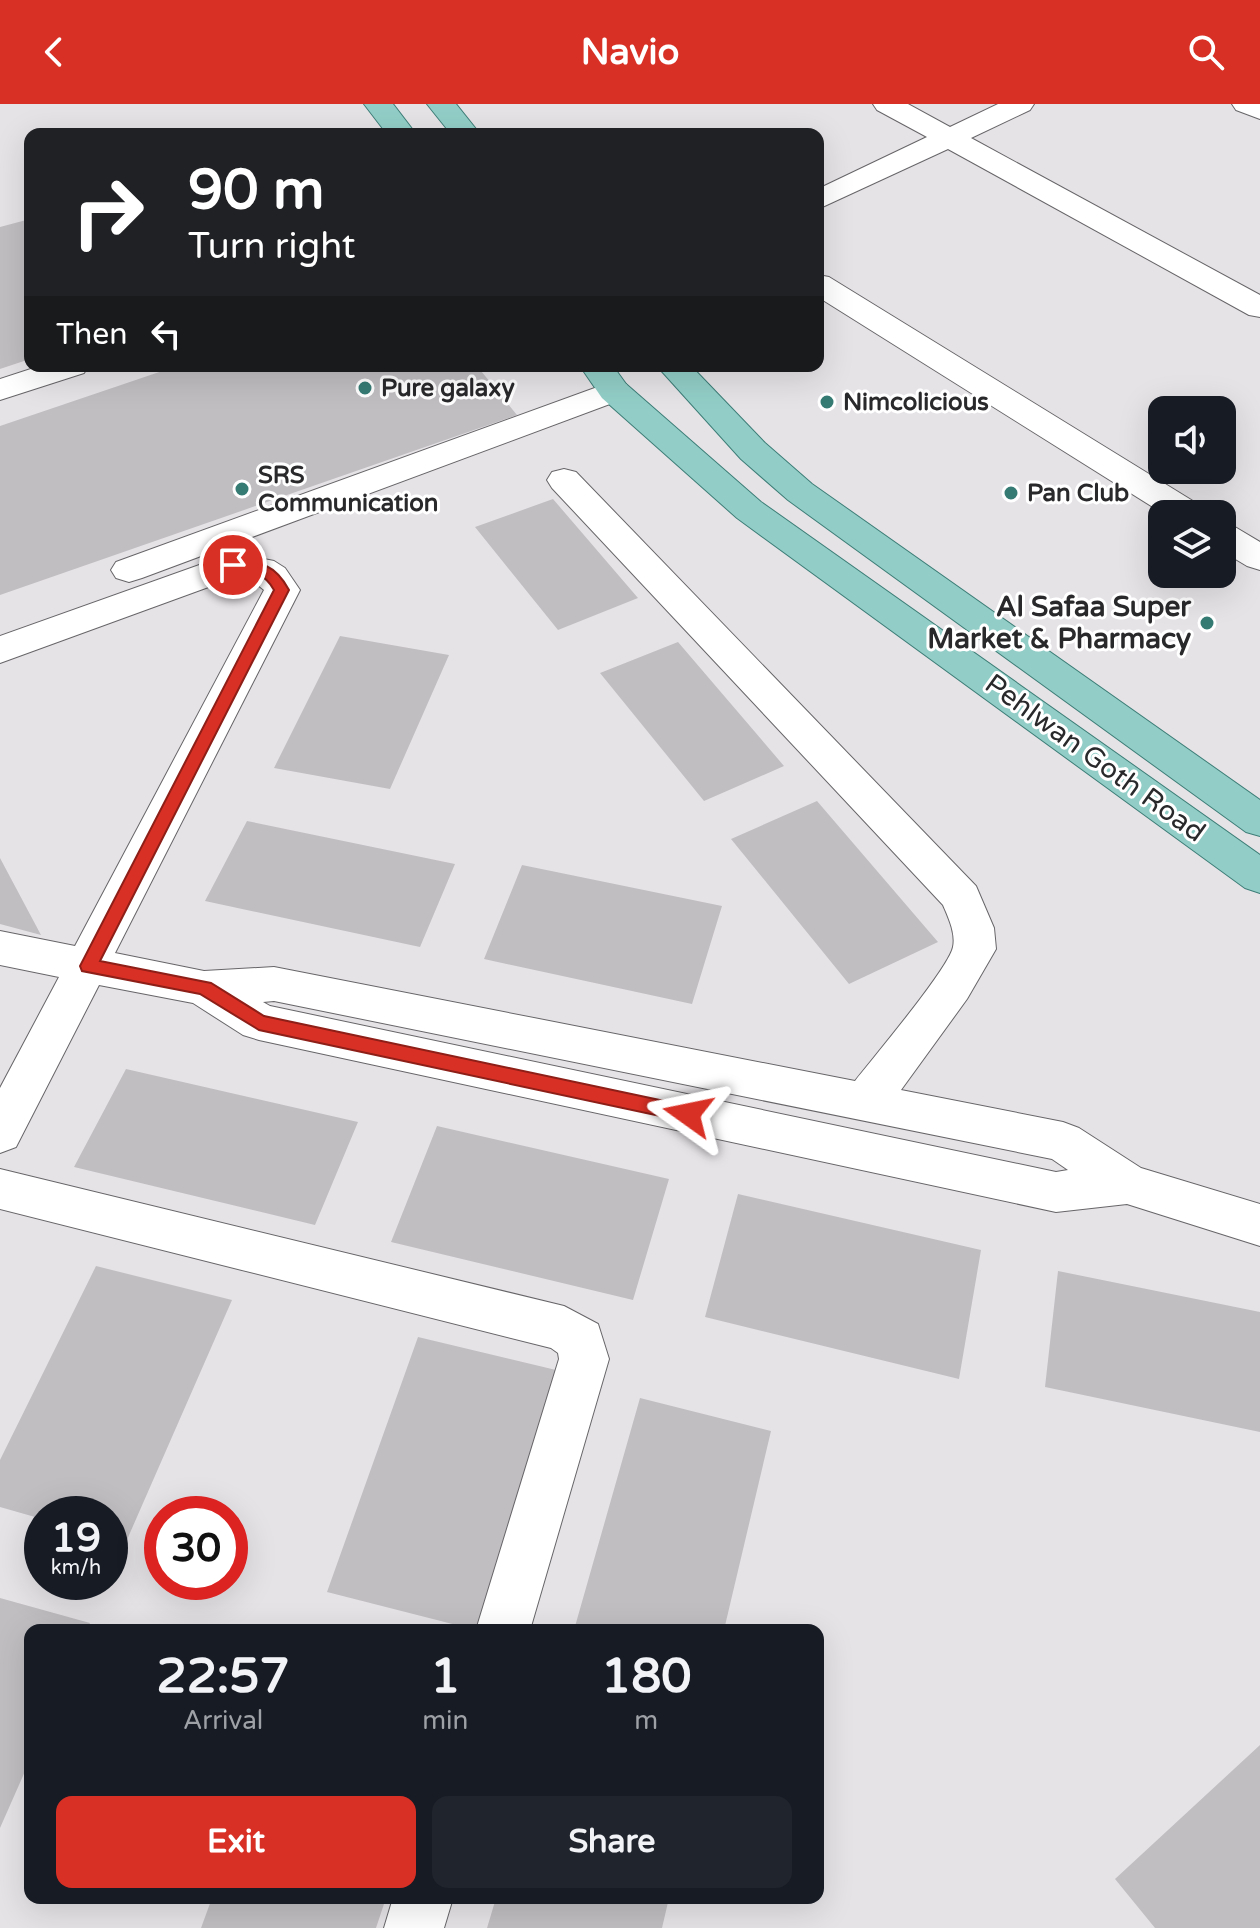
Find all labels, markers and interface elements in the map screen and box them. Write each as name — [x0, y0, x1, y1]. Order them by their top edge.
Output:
icon: back — [32, 30, 76, 74]
icon: search — [1184, 30, 1228, 74]
text: Navio — [581, 31, 679, 74]
text: 90 m — [188, 157, 324, 224]
icon: right — [56, 160, 160, 264]
text: Turn right — [188, 225, 355, 268]
icon: left — [144, 312, 188, 356]
text: Then — [56, 316, 128, 353]
place label: Pure galaxy — [381, 374, 515, 403]
marker: Pure galaxy — [356, 379, 374, 397]
place label: Nimcolicious — [843, 388, 989, 417]
marker: Nimcolicious — [818, 393, 836, 411]
map controls — [1148, 396, 1236, 588]
button: sound — [1148, 396, 1236, 484]
place label: SRS Communication — [258, 461, 438, 518]
place label: Pan Club — [1027, 479, 1129, 508]
marker: SRS Communication — [233, 480, 251, 498]
marker: Pan Club — [1002, 484, 1020, 502]
button: layers — [1148, 500, 1236, 588]
pin — [199, 531, 267, 599]
icon: arrive — [211, 543, 255, 587]
place label: Al Safaa Super Market & Pharmacy — [927, 590, 1192, 656]
marker: Al Safaa Super Market & Pharmacy — [1198, 614, 1216, 632]
street label: Pehlwan Goth Road — [978, 667, 1212, 849]
position arrow — [646, 1072, 730, 1156]
speed limit sign: 30 — [144, 1496, 248, 1600]
text: 19 — [51, 1514, 101, 1562]
text: km/h — [51, 1556, 101, 1580]
text: 22:57 — [157, 1648, 290, 1706]
text: 1 — [430, 1648, 460, 1706]
text: 180 — [601, 1648, 691, 1706]
text: Arrival — [183, 1705, 263, 1736]
text: min — [422, 1705, 468, 1736]
text: m — [634, 1705, 658, 1736]
button: Exit — [56, 1796, 416, 1888]
button: Share — [432, 1796, 792, 1888]

